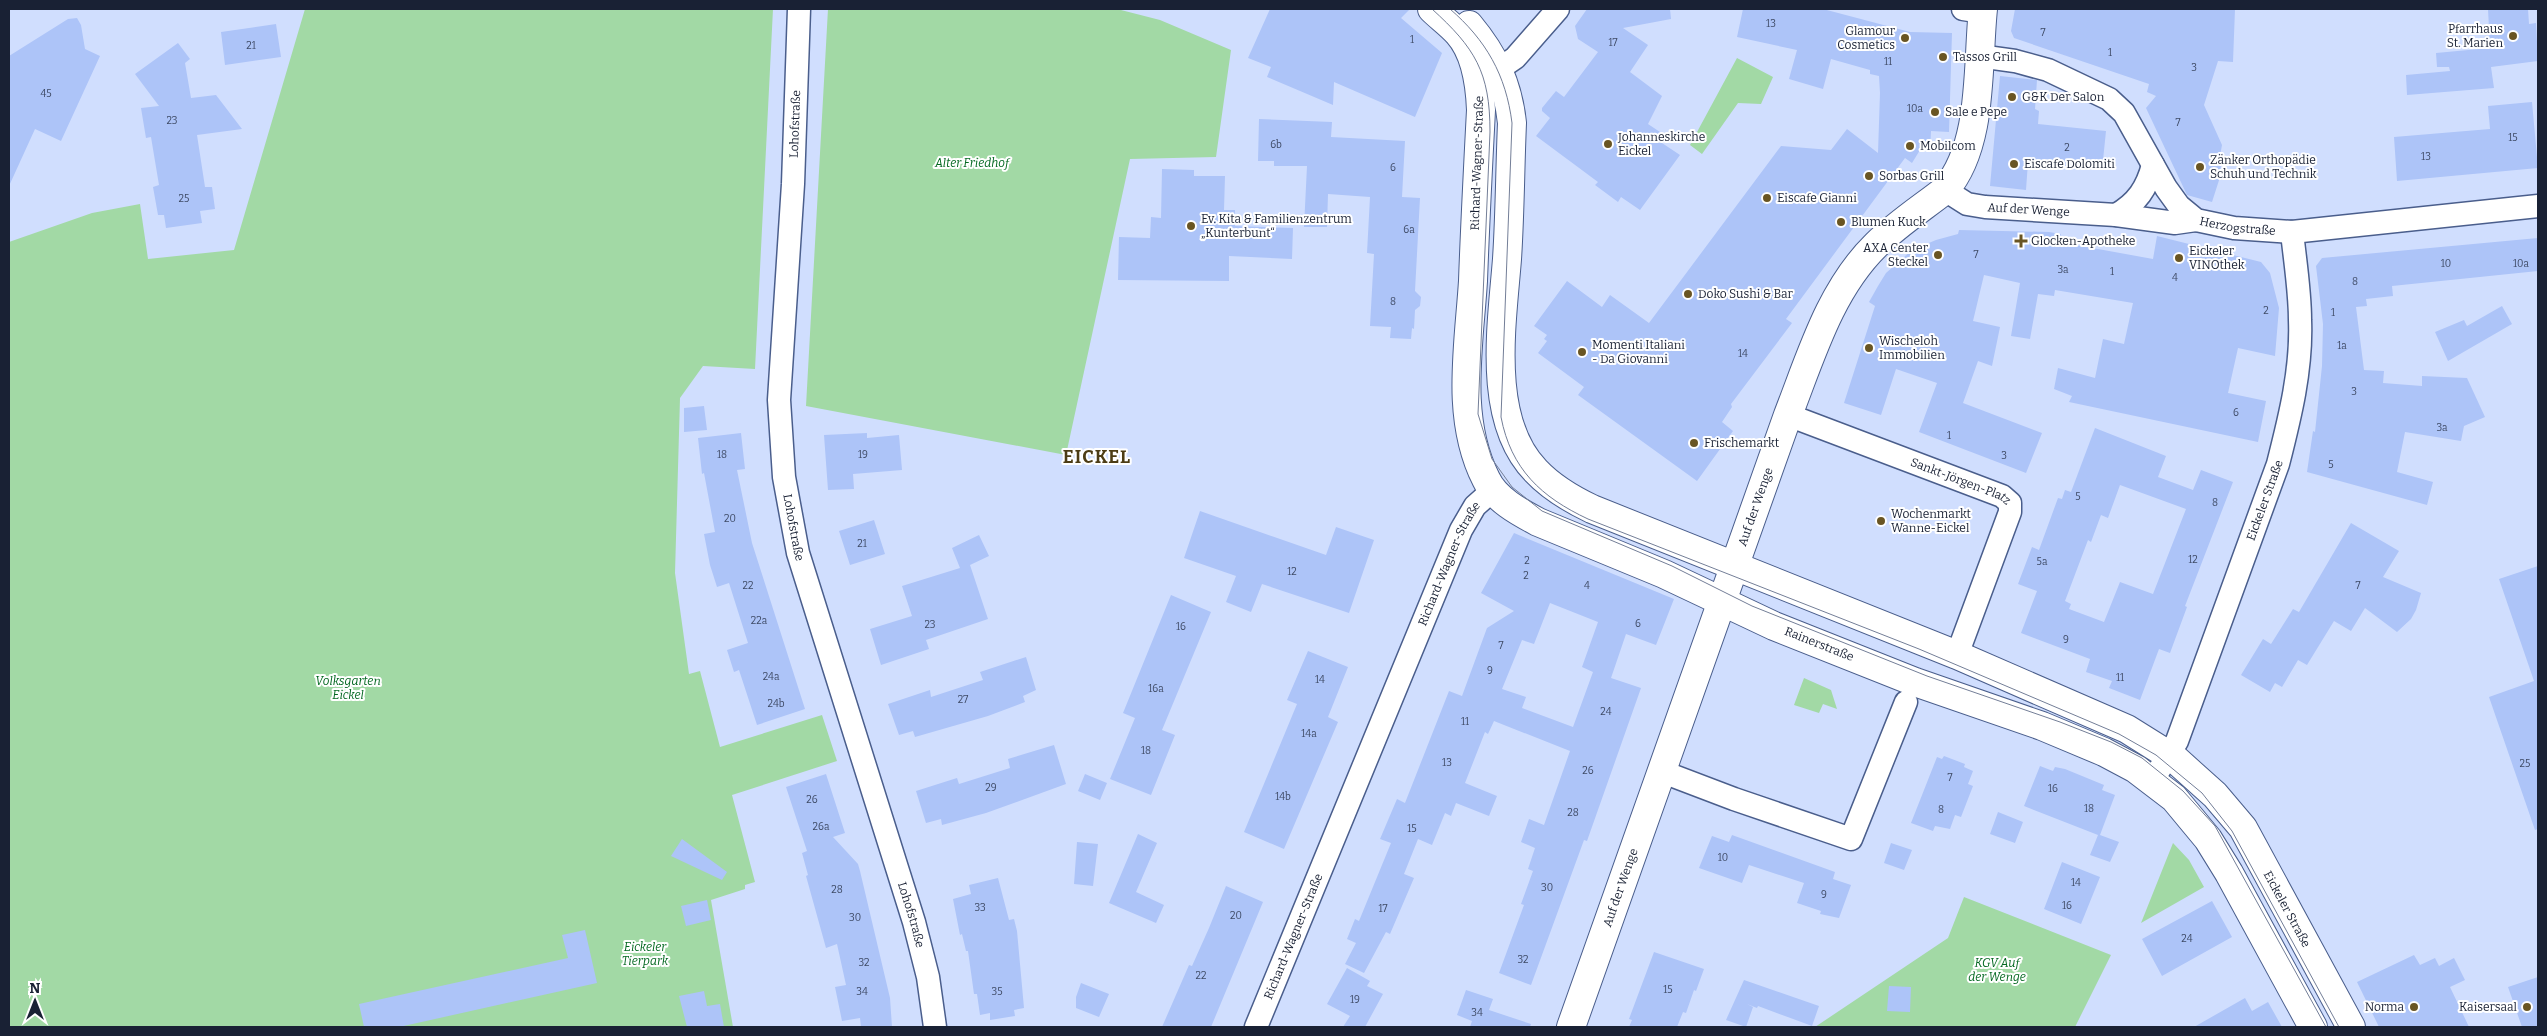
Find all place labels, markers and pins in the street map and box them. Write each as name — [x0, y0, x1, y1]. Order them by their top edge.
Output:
place label: Pfarrhaus St. Marien — [2447, 22, 2503, 50]
place label: Glamour Cosmetics — [1837, 24, 1896, 52]
marker: Pfarrhaus St. Marien — [2507, 30, 2519, 42]
marker: Glamour Cosmetics — [1899, 32, 1911, 44]
place label: Tassos Grill — [1953, 50, 2017, 64]
marker: Tassos Grill — [1937, 51, 1949, 63]
place label: G&K Der Salon — [2022, 90, 2105, 104]
marker: G&K Der Salon — [2006, 91, 2018, 103]
place label: Sale e Pepe — [1945, 105, 2007, 119]
marker: Sale e Pepe — [1929, 106, 1941, 118]
place label: Johanneskirche Eickel — [1617, 130, 1705, 158]
marker: Johanneskirche Eickel — [1602, 138, 1614, 150]
place label: Mobilcom — [1920, 139, 1976, 153]
marker: Mobilcom — [1904, 140, 1916, 152]
place label: Zänker Orthopädie Schuh und Technik — [2210, 153, 2317, 181]
place label: Eiscafe Dolomiti — [2024, 157, 2115, 171]
marker: Eiscafe Dolomiti — [2008, 158, 2020, 170]
marker: Zänker Orthopädie Schuh und Technik — [2194, 161, 2206, 173]
place label: Sorbas Grill — [1879, 169, 1945, 183]
marker: Sorbas Grill — [1863, 170, 1875, 182]
place label: Eiscafe Gianni — [1777, 191, 1857, 205]
marker: Eiscafe Gianni — [1761, 192, 1773, 204]
place label: Ev. Kita & Familienzentrum „Kunterbunt“ — [1201, 212, 1352, 240]
place label: Blumen Kuck — [1851, 215, 1926, 229]
marker: Blumen Kuck — [1835, 216, 1847, 228]
marker: Ev. Kita & Familienzentrum „Kunterbunt“ — [1185, 220, 1197, 232]
place label: Glocken-Apotheke — [2031, 234, 2135, 248]
marker: Glocken-Apotheke — [2015, 235, 2027, 247]
place label: AXA Center Steckel — [1863, 241, 1929, 269]
place label: Eickeler VINOthek — [2189, 244, 2245, 272]
marker: AXA Center Steckel — [1932, 249, 1944, 261]
marker: Eickeler VINOthek — [2173, 252, 2185, 264]
place label: Doko Sushi & Bar — [1698, 287, 1793, 301]
marker: Doko Sushi & Bar — [1682, 288, 1694, 300]
place label: Wischeloh Immobilien — [1879, 334, 1945, 362]
place label: Momenti Italiani - Da Giovanni — [1592, 338, 1685, 366]
marker: Wischeloh Immobilien — [1863, 342, 1875, 354]
marker: Momenti Italiani - Da Giovanni — [1576, 346, 1588, 358]
place label: Frischemarkt — [1704, 436, 1780, 450]
marker: Frischemarkt — [1688, 437, 1700, 449]
place label: Wochenmarkt Wanne-Eickel — [1891, 507, 1972, 535]
marker: Wochenmarkt Wanne-Eickel — [1875, 515, 1887, 527]
place label: Norma — [2365, 1000, 2404, 1014]
place label: Kaisersaal — [2459, 1000, 2518, 1014]
marker: Norma — [2408, 1001, 2420, 1013]
marker: Kaisersaal — [2521, 1001, 2533, 1013]

